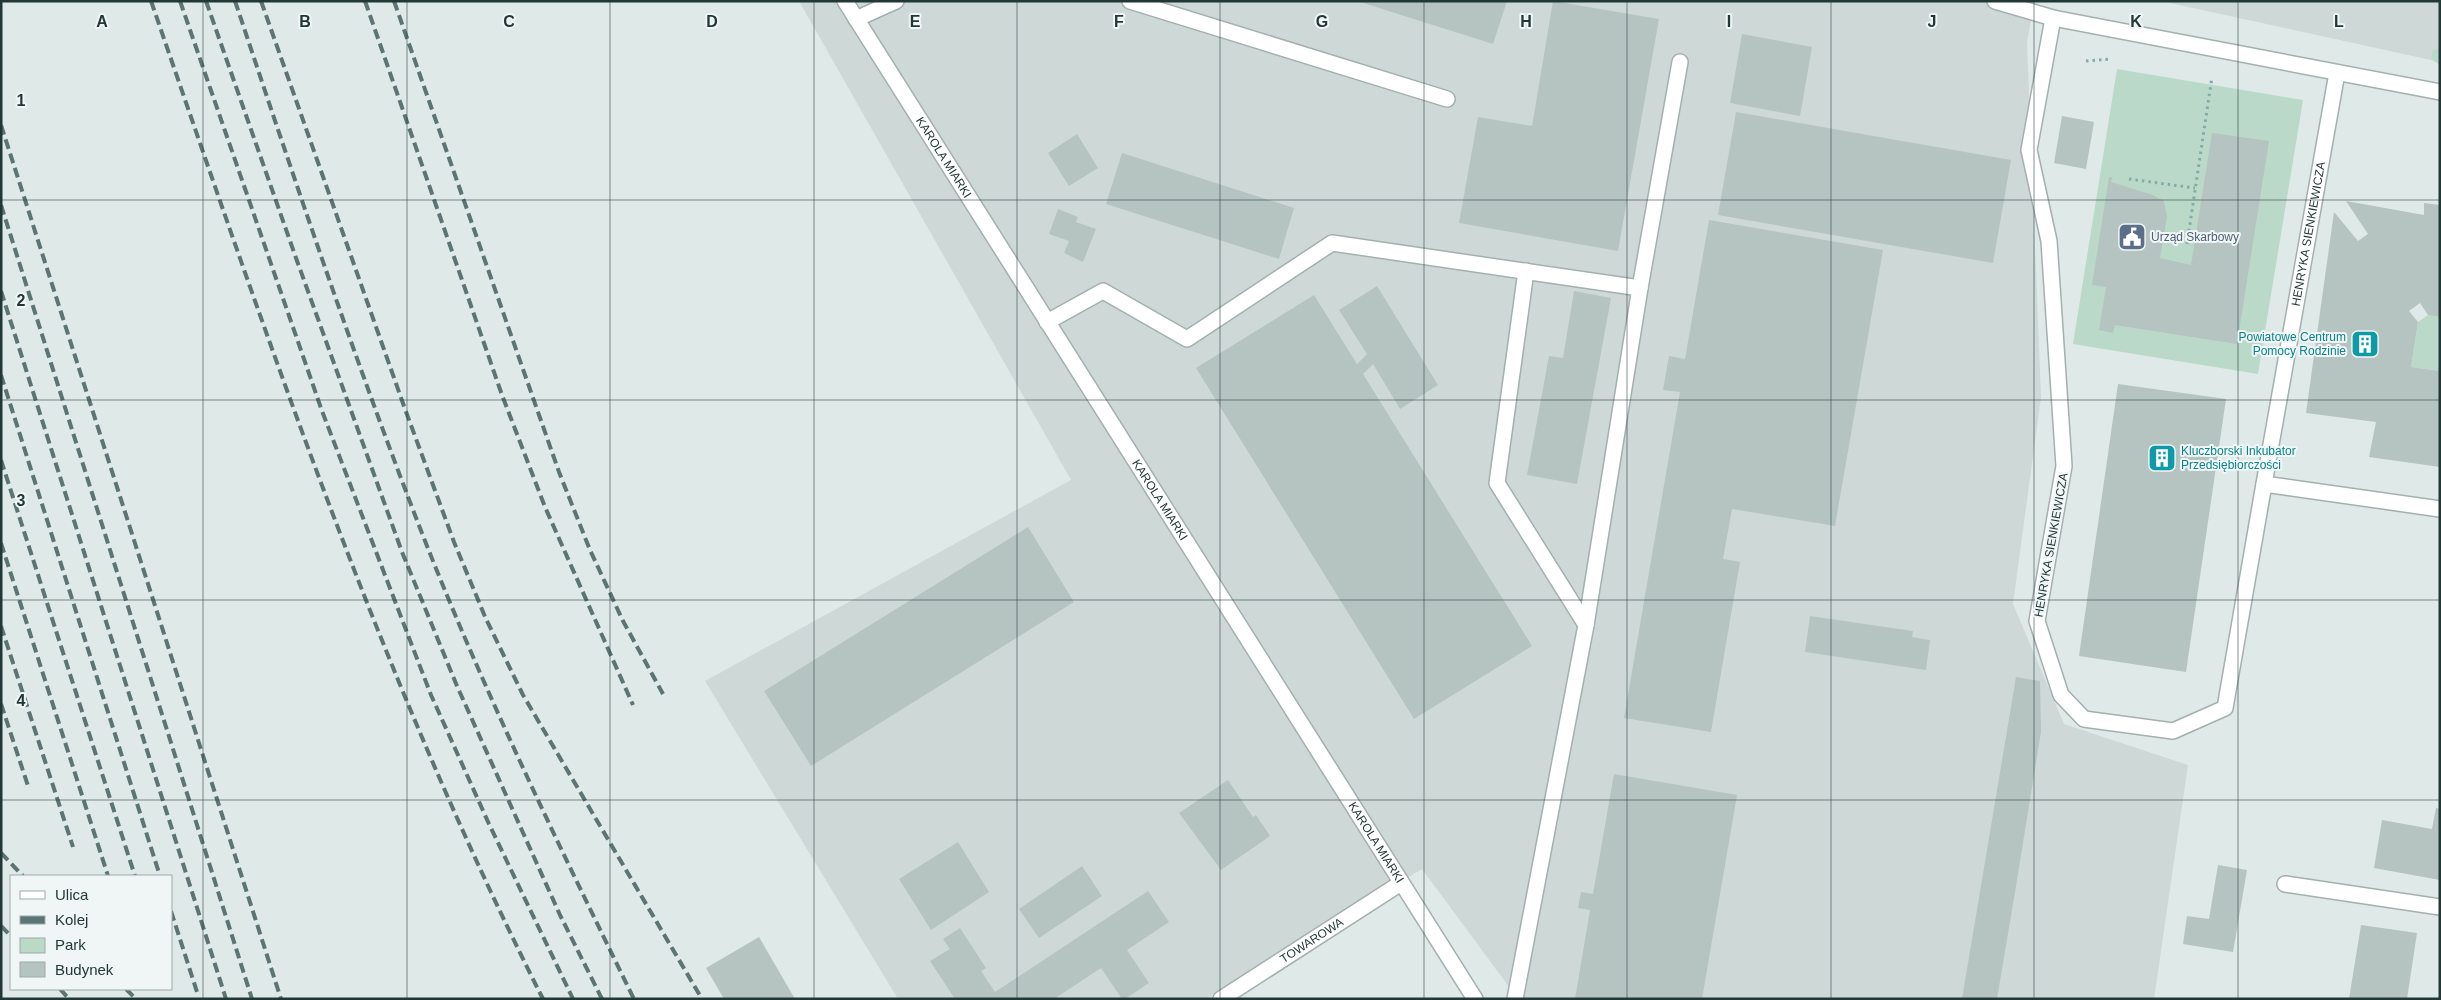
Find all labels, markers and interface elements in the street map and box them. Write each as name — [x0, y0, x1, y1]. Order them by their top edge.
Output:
text: A — [96, 13, 108, 30]
text: B — [299, 13, 311, 30]
text: C — [503, 13, 515, 30]
text: D — [706, 13, 718, 30]
text: E — [910, 13, 921, 30]
text: F — [1114, 13, 1124, 30]
text: G — [1316, 13, 1328, 30]
text: H — [1520, 13, 1532, 30]
text: I — [1727, 13, 1731, 30]
text: J — [1928, 13, 1936, 30]
text: K — [2130, 13, 2142, 30]
text: L — [2334, 13, 2344, 30]
text: 1 — [17, 92, 26, 109]
street label: KAROLA MIARKI — [913, 114, 974, 200]
street label: HENRYKA SIENKIEWICZA — [2289, 160, 2328, 307]
public building icon: Urząd Skarbowy — [2117, 222, 2147, 252]
place label: Urząd Skarbowy — [2151, 230, 2239, 244]
text: 2 — [17, 292, 26, 309]
building icon: Powiatowe Centrum Pomocy Rodzinie — [2350, 329, 2380, 359]
place label: Powiatowe Centrum Pomocy Rodzinie — [2239, 330, 2346, 358]
building icon: Kluczborski Inkubator Przedsiębiorczości — [2147, 443, 2177, 473]
place label: Kluczborski Inkubator Przedsiębiorczości — [2181, 444, 2296, 472]
street label: KAROLA MIARKI — [1129, 457, 1191, 543]
street label: HENRYKA SIENKIEWICZA — [2031, 472, 2071, 618]
text: 3 — [17, 492, 26, 509]
text: 4 — [17, 692, 26, 709]
street label: KAROLA MIARKI — [1345, 799, 1407, 885]
legend — [10, 875, 172, 990]
text: Ulica — [55, 886, 89, 903]
text: Kolej — [55, 911, 88, 928]
street label: TOWAROWA — [1278, 915, 1346, 966]
text: Park — [55, 936, 86, 953]
text: Budynek — [55, 961, 114, 978]

